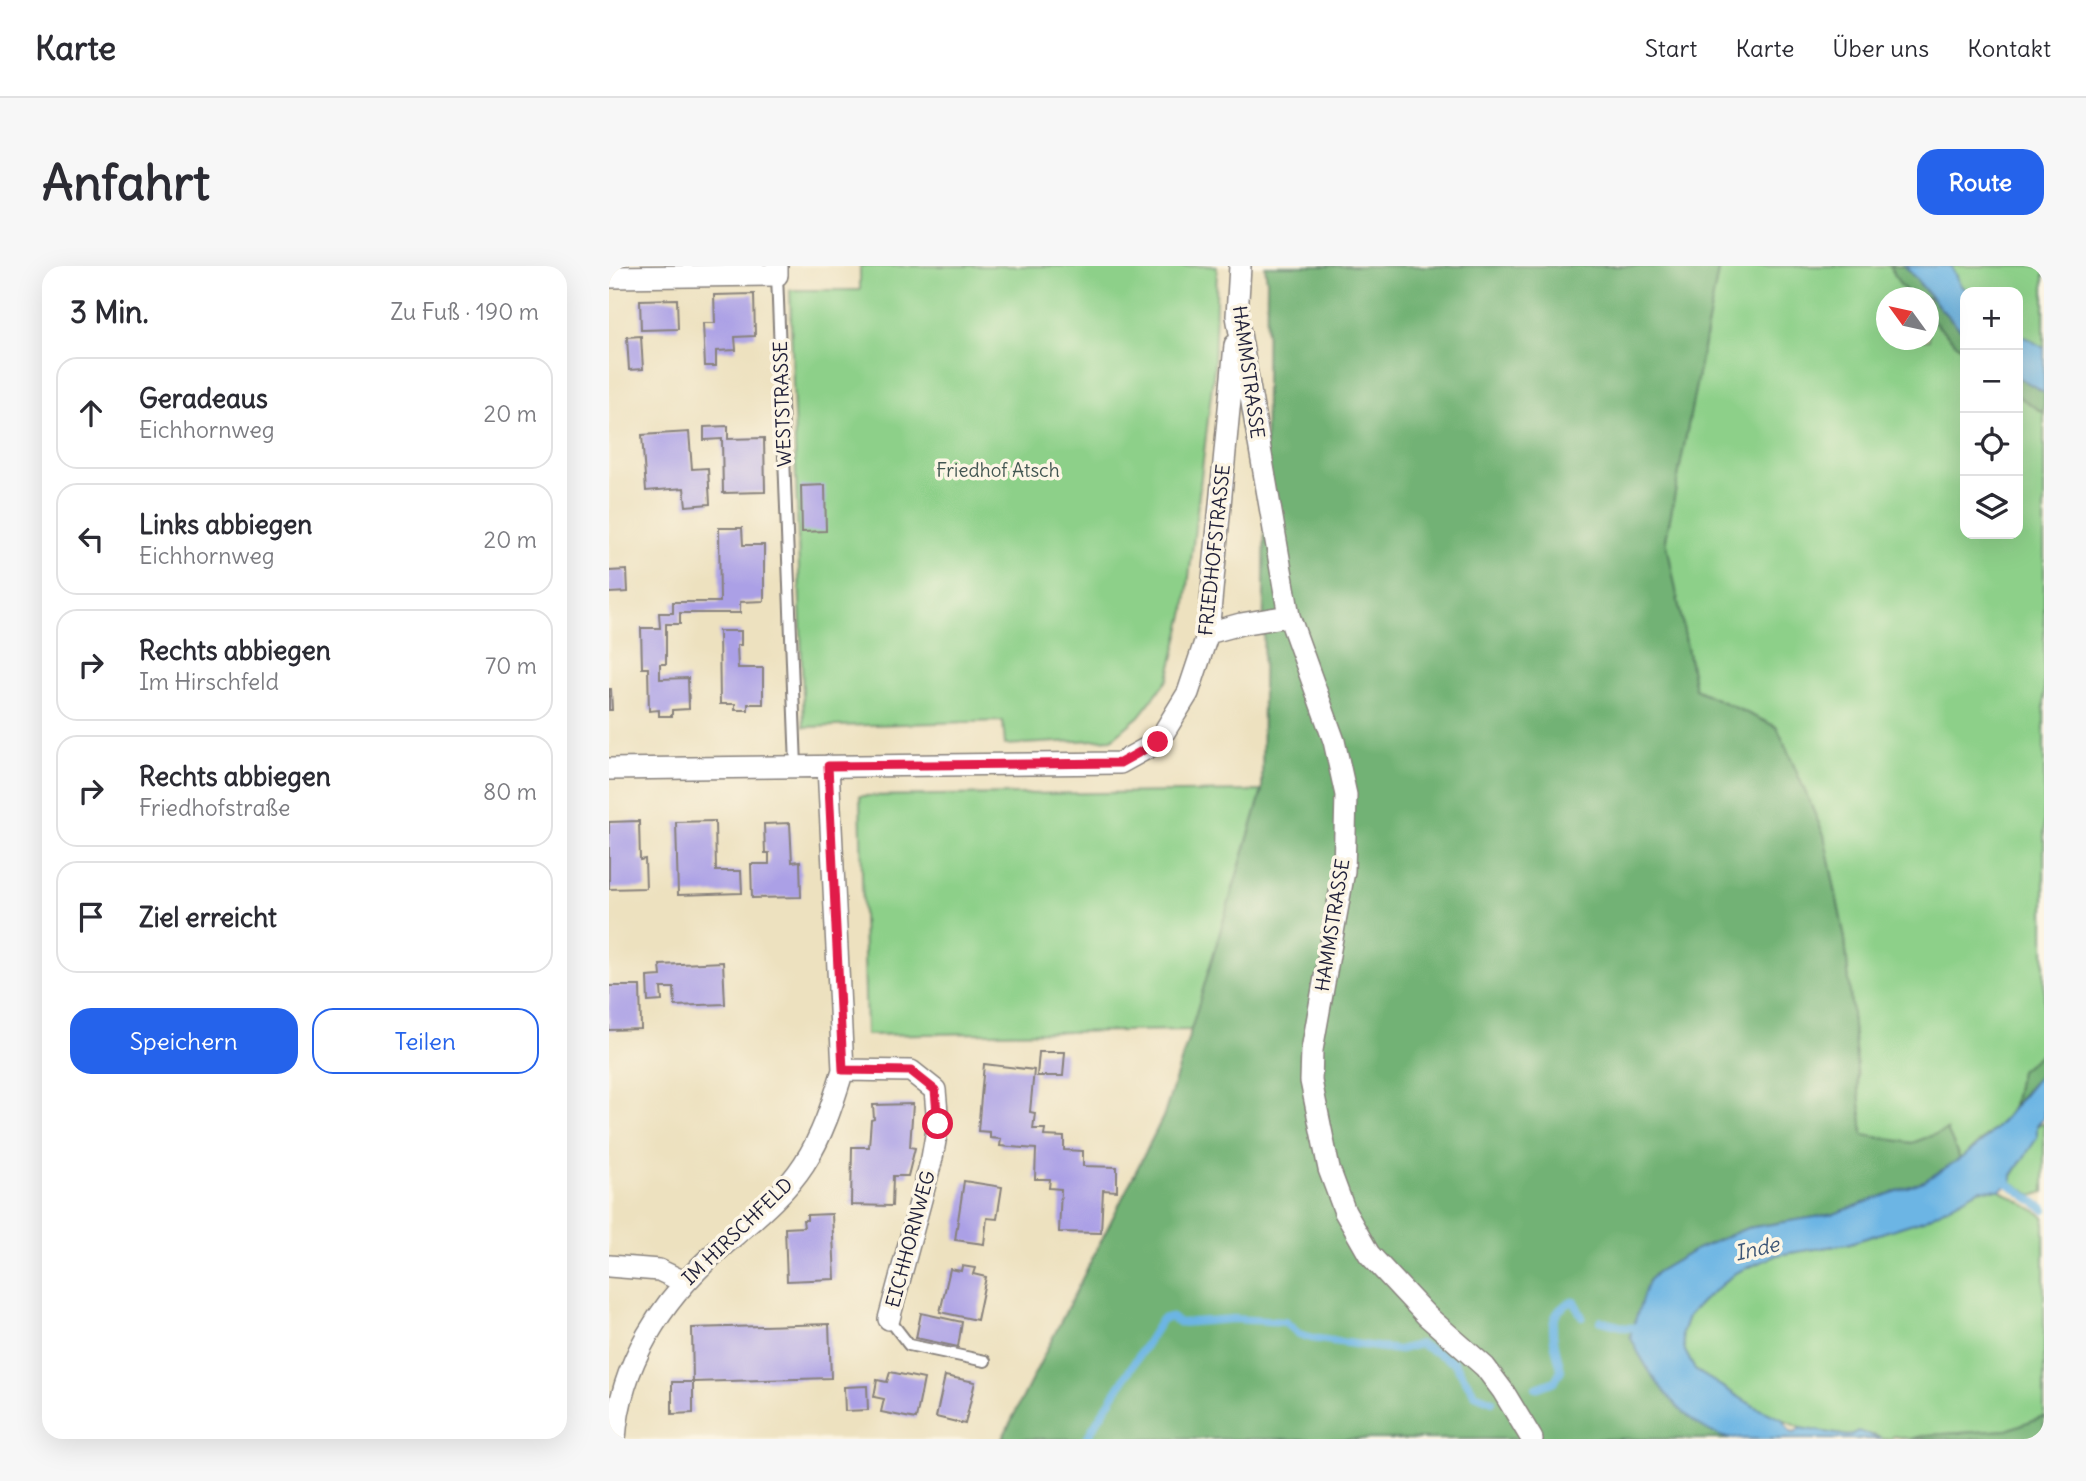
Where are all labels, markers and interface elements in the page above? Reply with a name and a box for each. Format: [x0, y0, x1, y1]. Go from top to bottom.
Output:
text: Karte [35, 27, 116, 69]
text: Start [1645, 33, 1697, 63]
text: Karte [1735, 33, 1794, 63]
text: Über uns [1832, 33, 1929, 63]
text: Kontakt [1967, 33, 2051, 63]
button: Route [1917, 149, 2044, 215]
text: Anfahrt [42, 152, 210, 213]
north arrow [1876, 287, 1939, 350]
map controls [1960, 287, 2023, 539]
button: + [1960, 287, 2023, 350]
text: 3 Min. [70, 293, 149, 331]
text: Zu Fuß · 190 m [390, 297, 539, 326]
street label: HAMMSTRASSE [1228, 304, 1270, 440]
street label: WESTSTRASSE [768, 341, 796, 467]
button: − [1960, 350, 2023, 413]
text: Geradeaus [139, 382, 268, 415]
icon: ahead [72, 394, 110, 432]
text: 20 m [484, 399, 537, 428]
button: locate [1960, 413, 2023, 476]
text: Eichhornweg [139, 415, 275, 444]
park label: Friedhof Atsch [936, 458, 1060, 482]
street label: FRIEDHOFSTRASSE [1193, 463, 1235, 637]
button: layers [1960, 476, 2023, 539]
text: Links abbiegen [139, 508, 312, 541]
icon: left [72, 520, 110, 558]
text: 20 m [484, 525, 537, 554]
text: Eichhornweg [139, 541, 275, 570]
text: Rechts abbiegen [139, 634, 331, 667]
icon: right [72, 646, 110, 684]
text: 70 m [485, 651, 537, 680]
text: Im Hirschfeld [139, 667, 279, 696]
route end [1142, 726, 1173, 757]
text: Rechts abbiegen [139, 760, 331, 793]
icon: right [72, 772, 110, 810]
text: 80 m [483, 777, 537, 806]
text: Friedhofstraße [139, 793, 290, 822]
street label: HAMMSTRASSE [1310, 857, 1354, 993]
icon: arrive [72, 898, 110, 936]
text: Ziel erreicht [139, 901, 277, 934]
button: Speichern [70, 1008, 298, 1074]
button: Teilen [312, 1008, 539, 1074]
route start [922, 1108, 953, 1139]
street label: EICHHORNWEG [880, 1168, 940, 1310]
street label: IM HIRSCHFELD [677, 1172, 797, 1290]
water label: Inde [1732, 1230, 1783, 1267]

